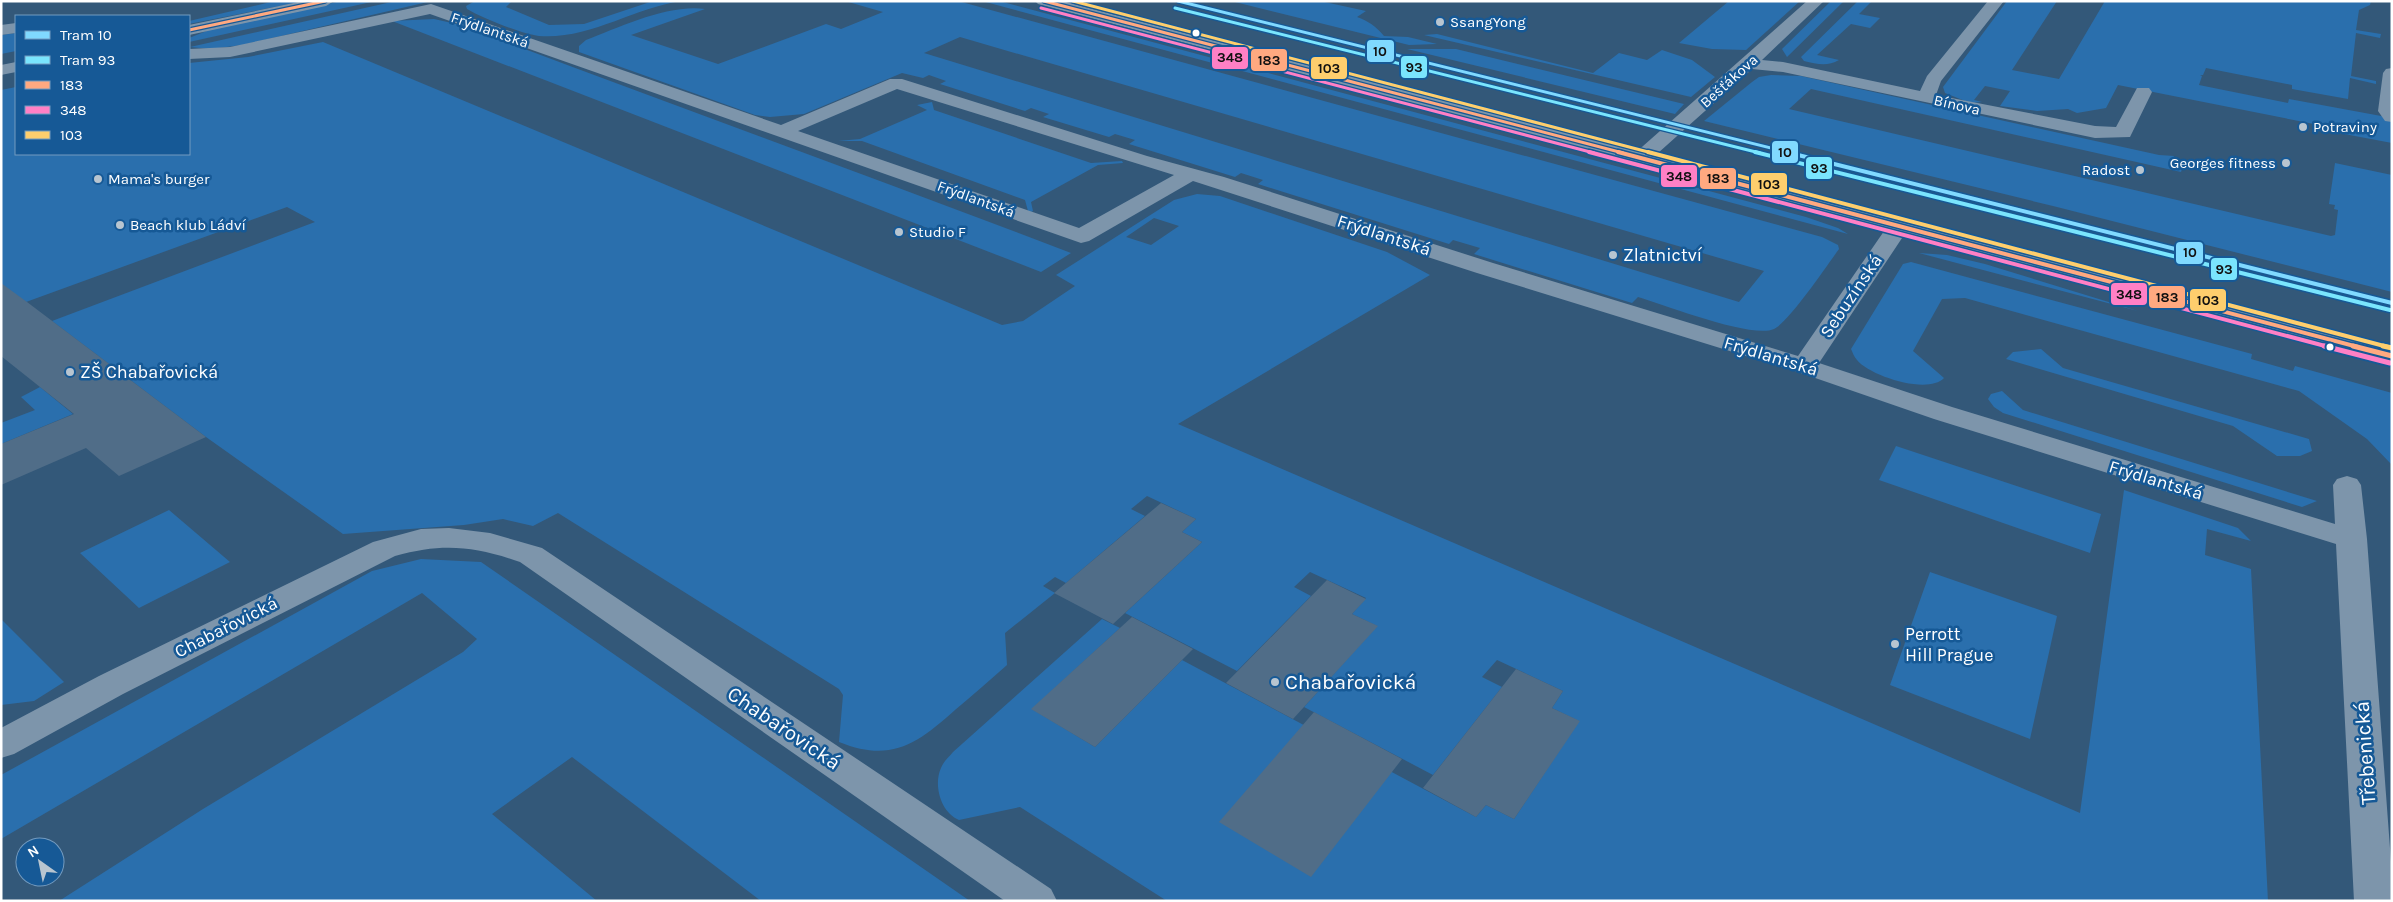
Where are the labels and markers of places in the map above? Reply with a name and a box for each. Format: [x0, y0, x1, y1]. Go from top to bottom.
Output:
place label: SsangYong [1450, 13, 1526, 31]
marker: SsangYong [1434, 16, 1446, 28]
unlabelled marker [1191, 28, 1201, 38]
place label: Potraviny [2313, 118, 2377, 136]
marker: Potraviny [2297, 121, 2309, 133]
place label: Georges fitness [2170, 154, 2276, 172]
marker: Georges fitness [2280, 157, 2292, 169]
place label: Radost [2082, 161, 2130, 179]
marker: Radost [2134, 164, 2146, 176]
place label: Mama's burger [108, 170, 210, 188]
marker: Mama's burger [92, 173, 104, 185]
place label: Beach klub Ládví [130, 216, 247, 234]
marker: Beach klub Ládví [114, 219, 126, 231]
place label: Studio F [909, 223, 966, 241]
marker: Studio F [893, 226, 905, 238]
place label: Zlatnictví [1623, 244, 1703, 266]
marker: Zlatnictví [1607, 249, 1619, 261]
unlabelled marker [2325, 342, 2335, 352]
place label: ZŠ Chabařovická [80, 361, 218, 383]
marker: ZŠ Chabařovická [64, 366, 76, 378]
place label: Perrott Hill Prague [1905, 623, 1993, 666]
marker: Perrott Hill Prague [1889, 638, 1901, 650]
place label: Chabařovická [1285, 670, 1416, 694]
marker: Chabařovická [1269, 676, 1281, 688]

